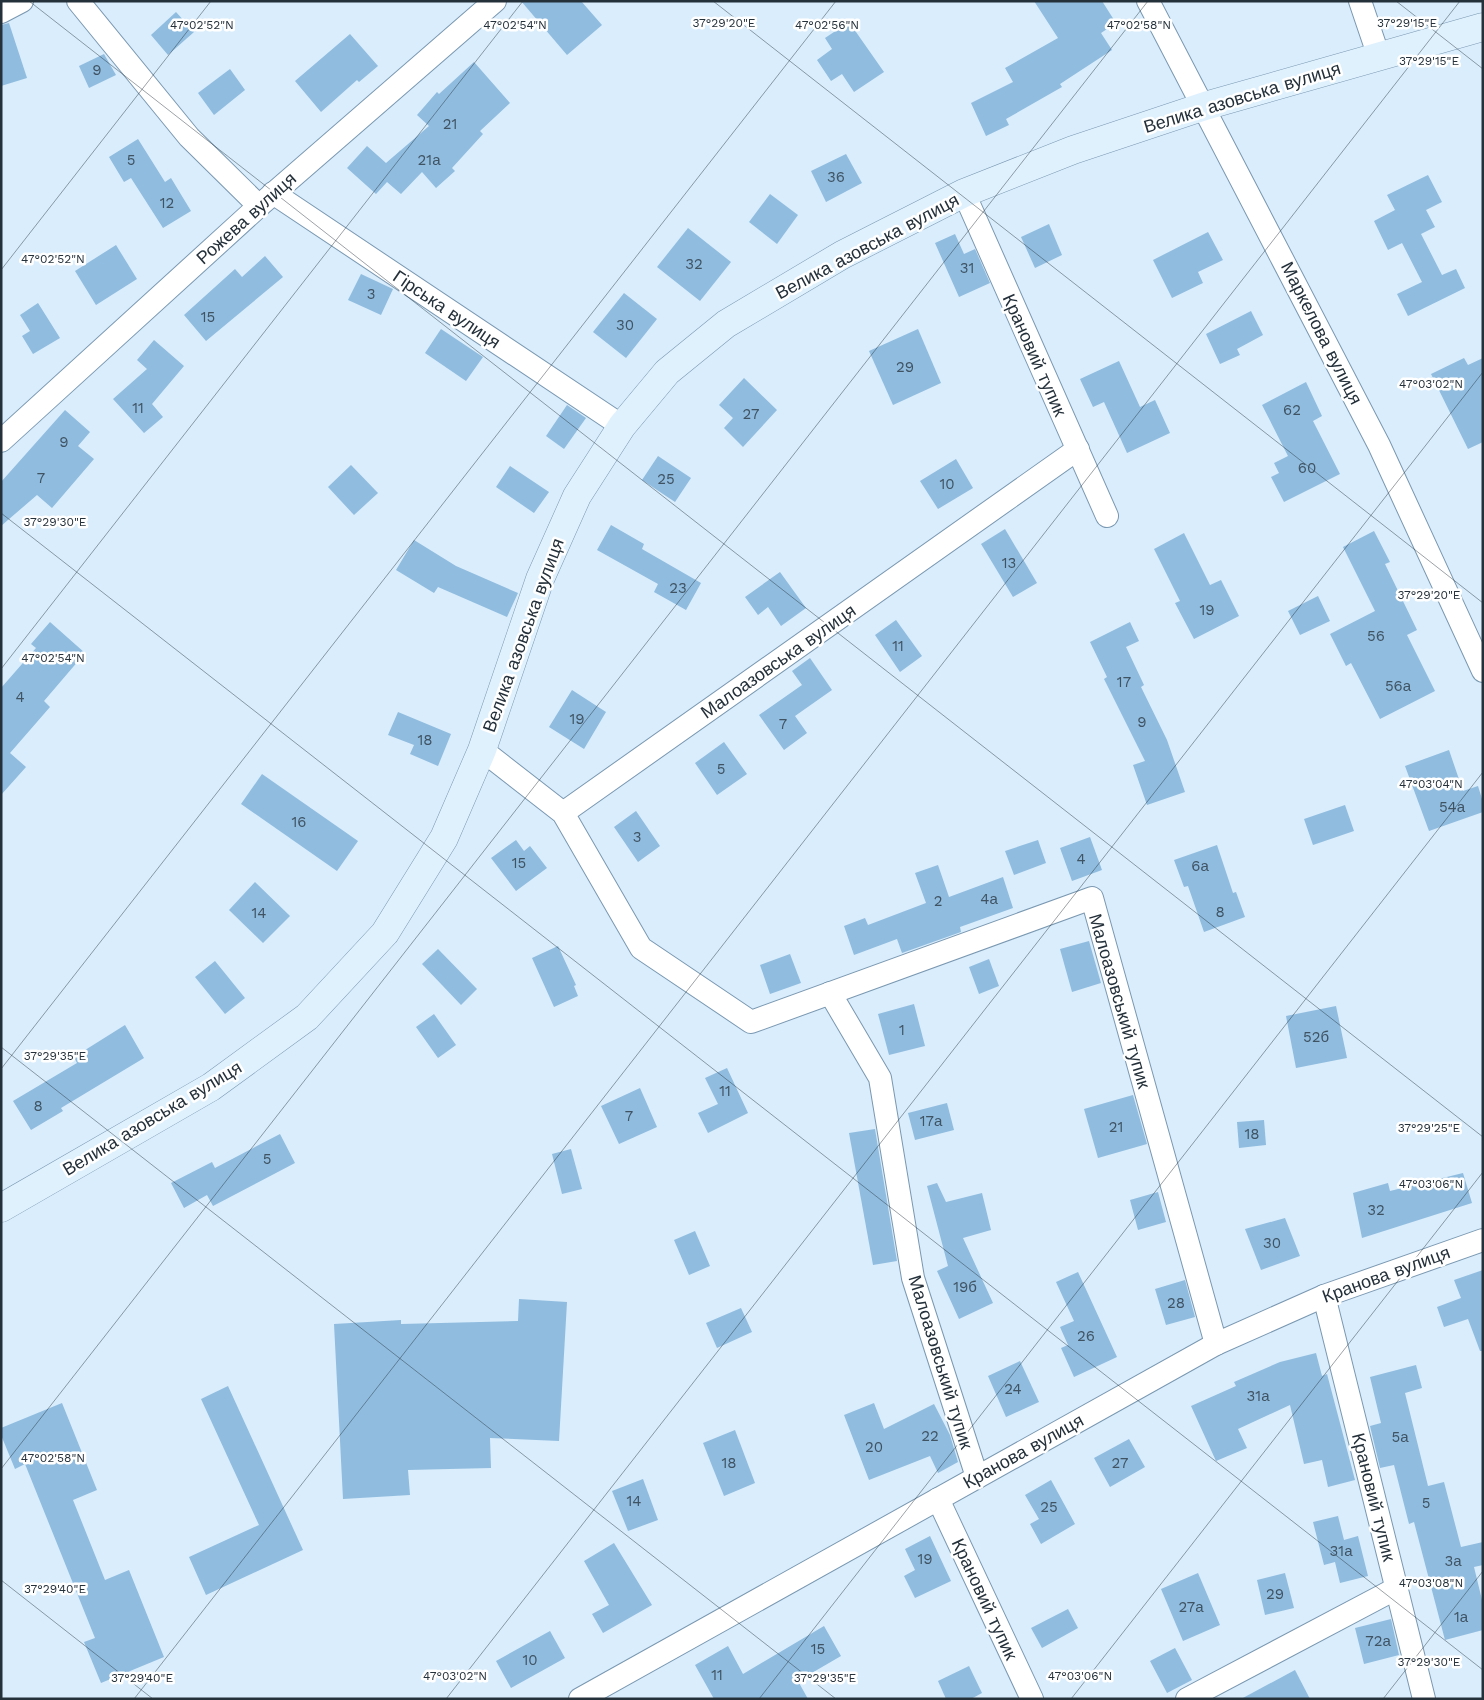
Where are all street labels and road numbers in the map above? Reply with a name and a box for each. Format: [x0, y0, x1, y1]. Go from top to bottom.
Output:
street label: Велика азовська вулиця [1141, 57, 1343, 137]
street label: Рожева вулиця [192, 168, 300, 268]
street label: Велика азовська вулиця [772, 189, 962, 303]
street label: Маркелова вулиця [1277, 258, 1367, 408]
street label: Гірська вулиця [389, 265, 505, 353]
street label: Крановий тупик [999, 291, 1071, 419]
street label: Велика азовська вулиця [478, 535, 568, 735]
street label: Малоазовська вулиця [696, 600, 860, 722]
street label: Малоазовський тупик [1085, 911, 1155, 1091]
street label: Велика азовська вулиця [59, 1056, 245, 1180]
street label: Кранова вулиця [1319, 1241, 1453, 1307]
street label: Малоазовський тупик [905, 1272, 978, 1452]
street label: Кранова вулиця [959, 1409, 1087, 1493]
street label: Крановий тупик [1348, 1431, 1400, 1563]
street label: Крановий тупик [948, 1535, 1022, 1663]

